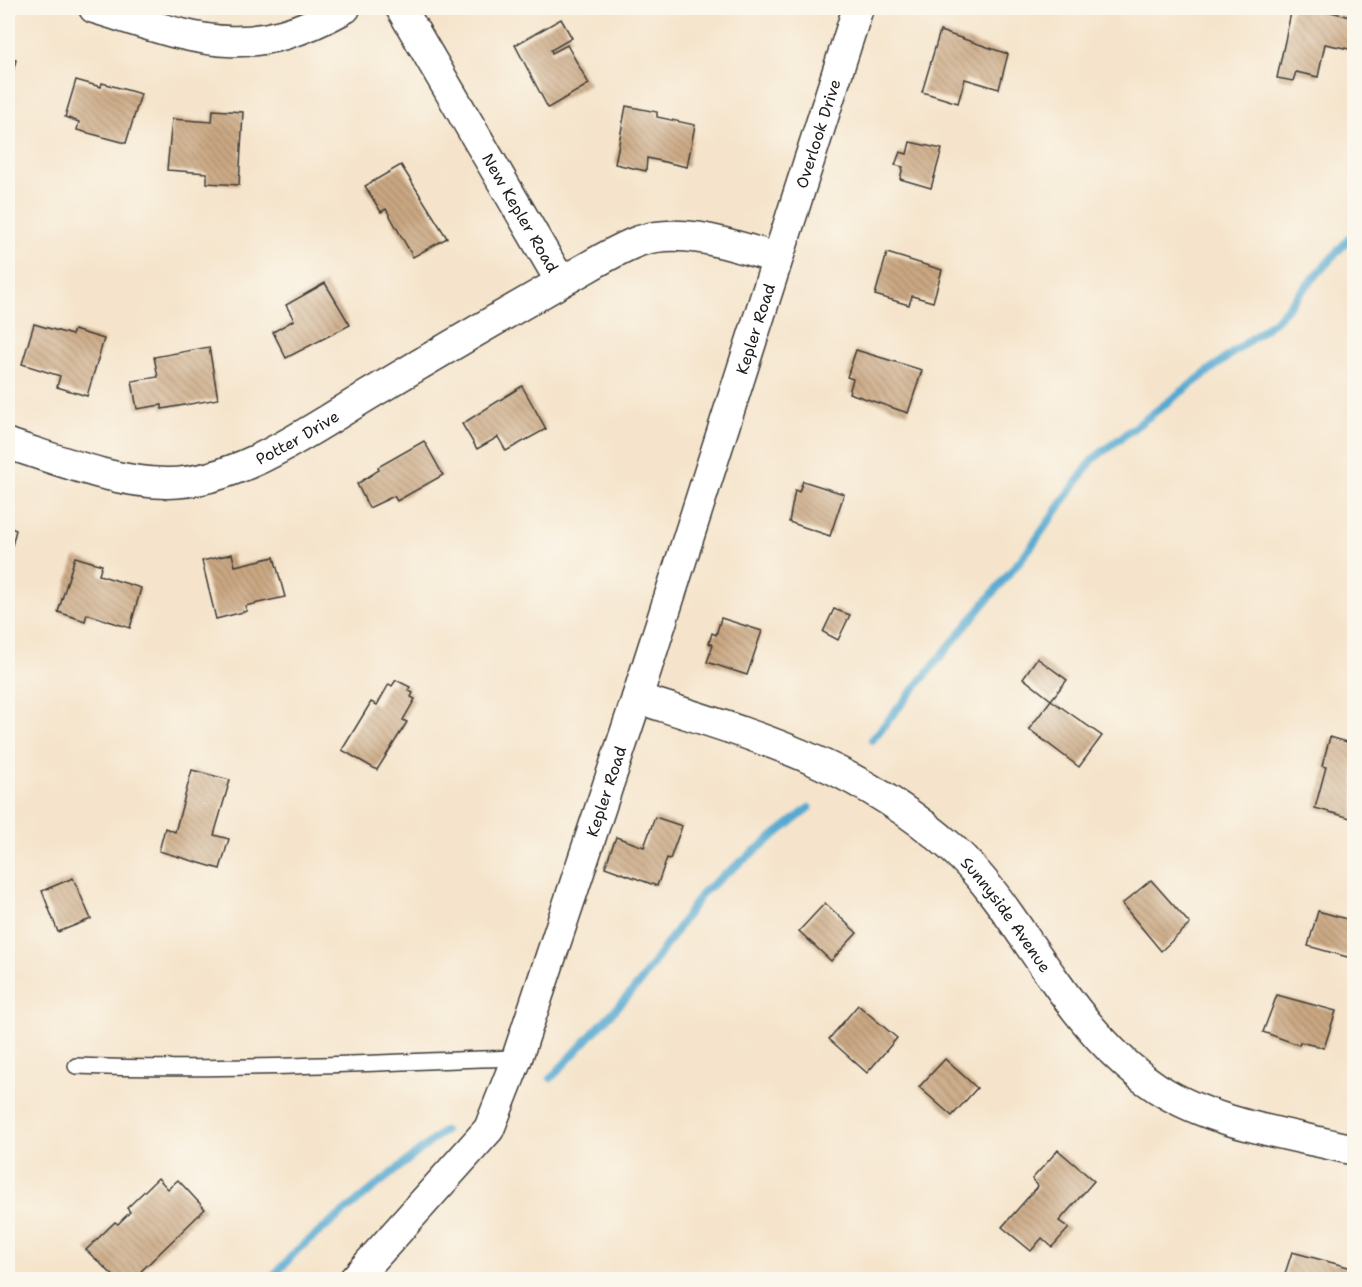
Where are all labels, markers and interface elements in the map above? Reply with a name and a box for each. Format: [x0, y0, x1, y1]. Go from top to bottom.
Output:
street label: Overlook Drive [790, 76, 845, 191]
street label: New Kepler Road [478, 149, 564, 276]
street label: Kepler Road [731, 281, 780, 377]
street label: Potter Drive [252, 405, 343, 469]
street label: Kepler Road [581, 743, 631, 839]
street label: Sunnyside Avenue [956, 852, 1056, 977]

